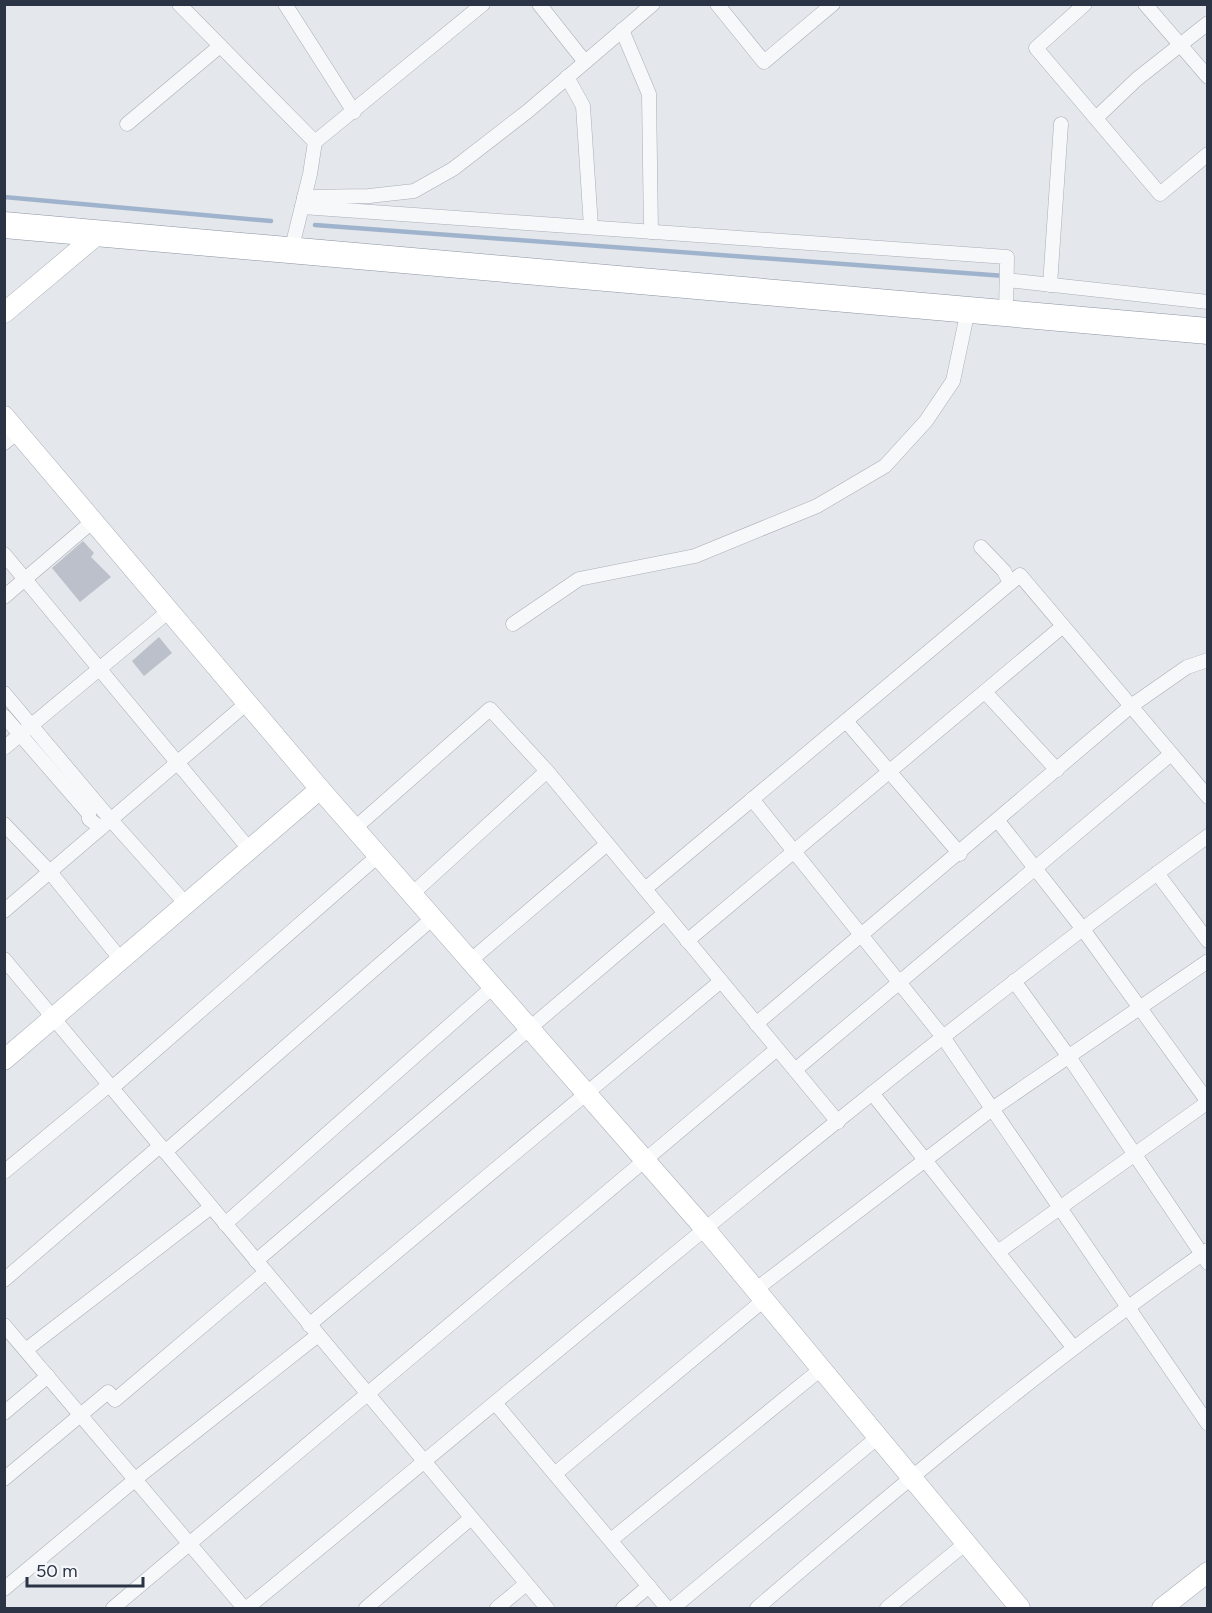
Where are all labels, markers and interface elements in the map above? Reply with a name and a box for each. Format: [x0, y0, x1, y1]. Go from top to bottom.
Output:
scale bar [27, 1550, 142, 1588]
text: 50 m [36, 1560, 78, 1582]

